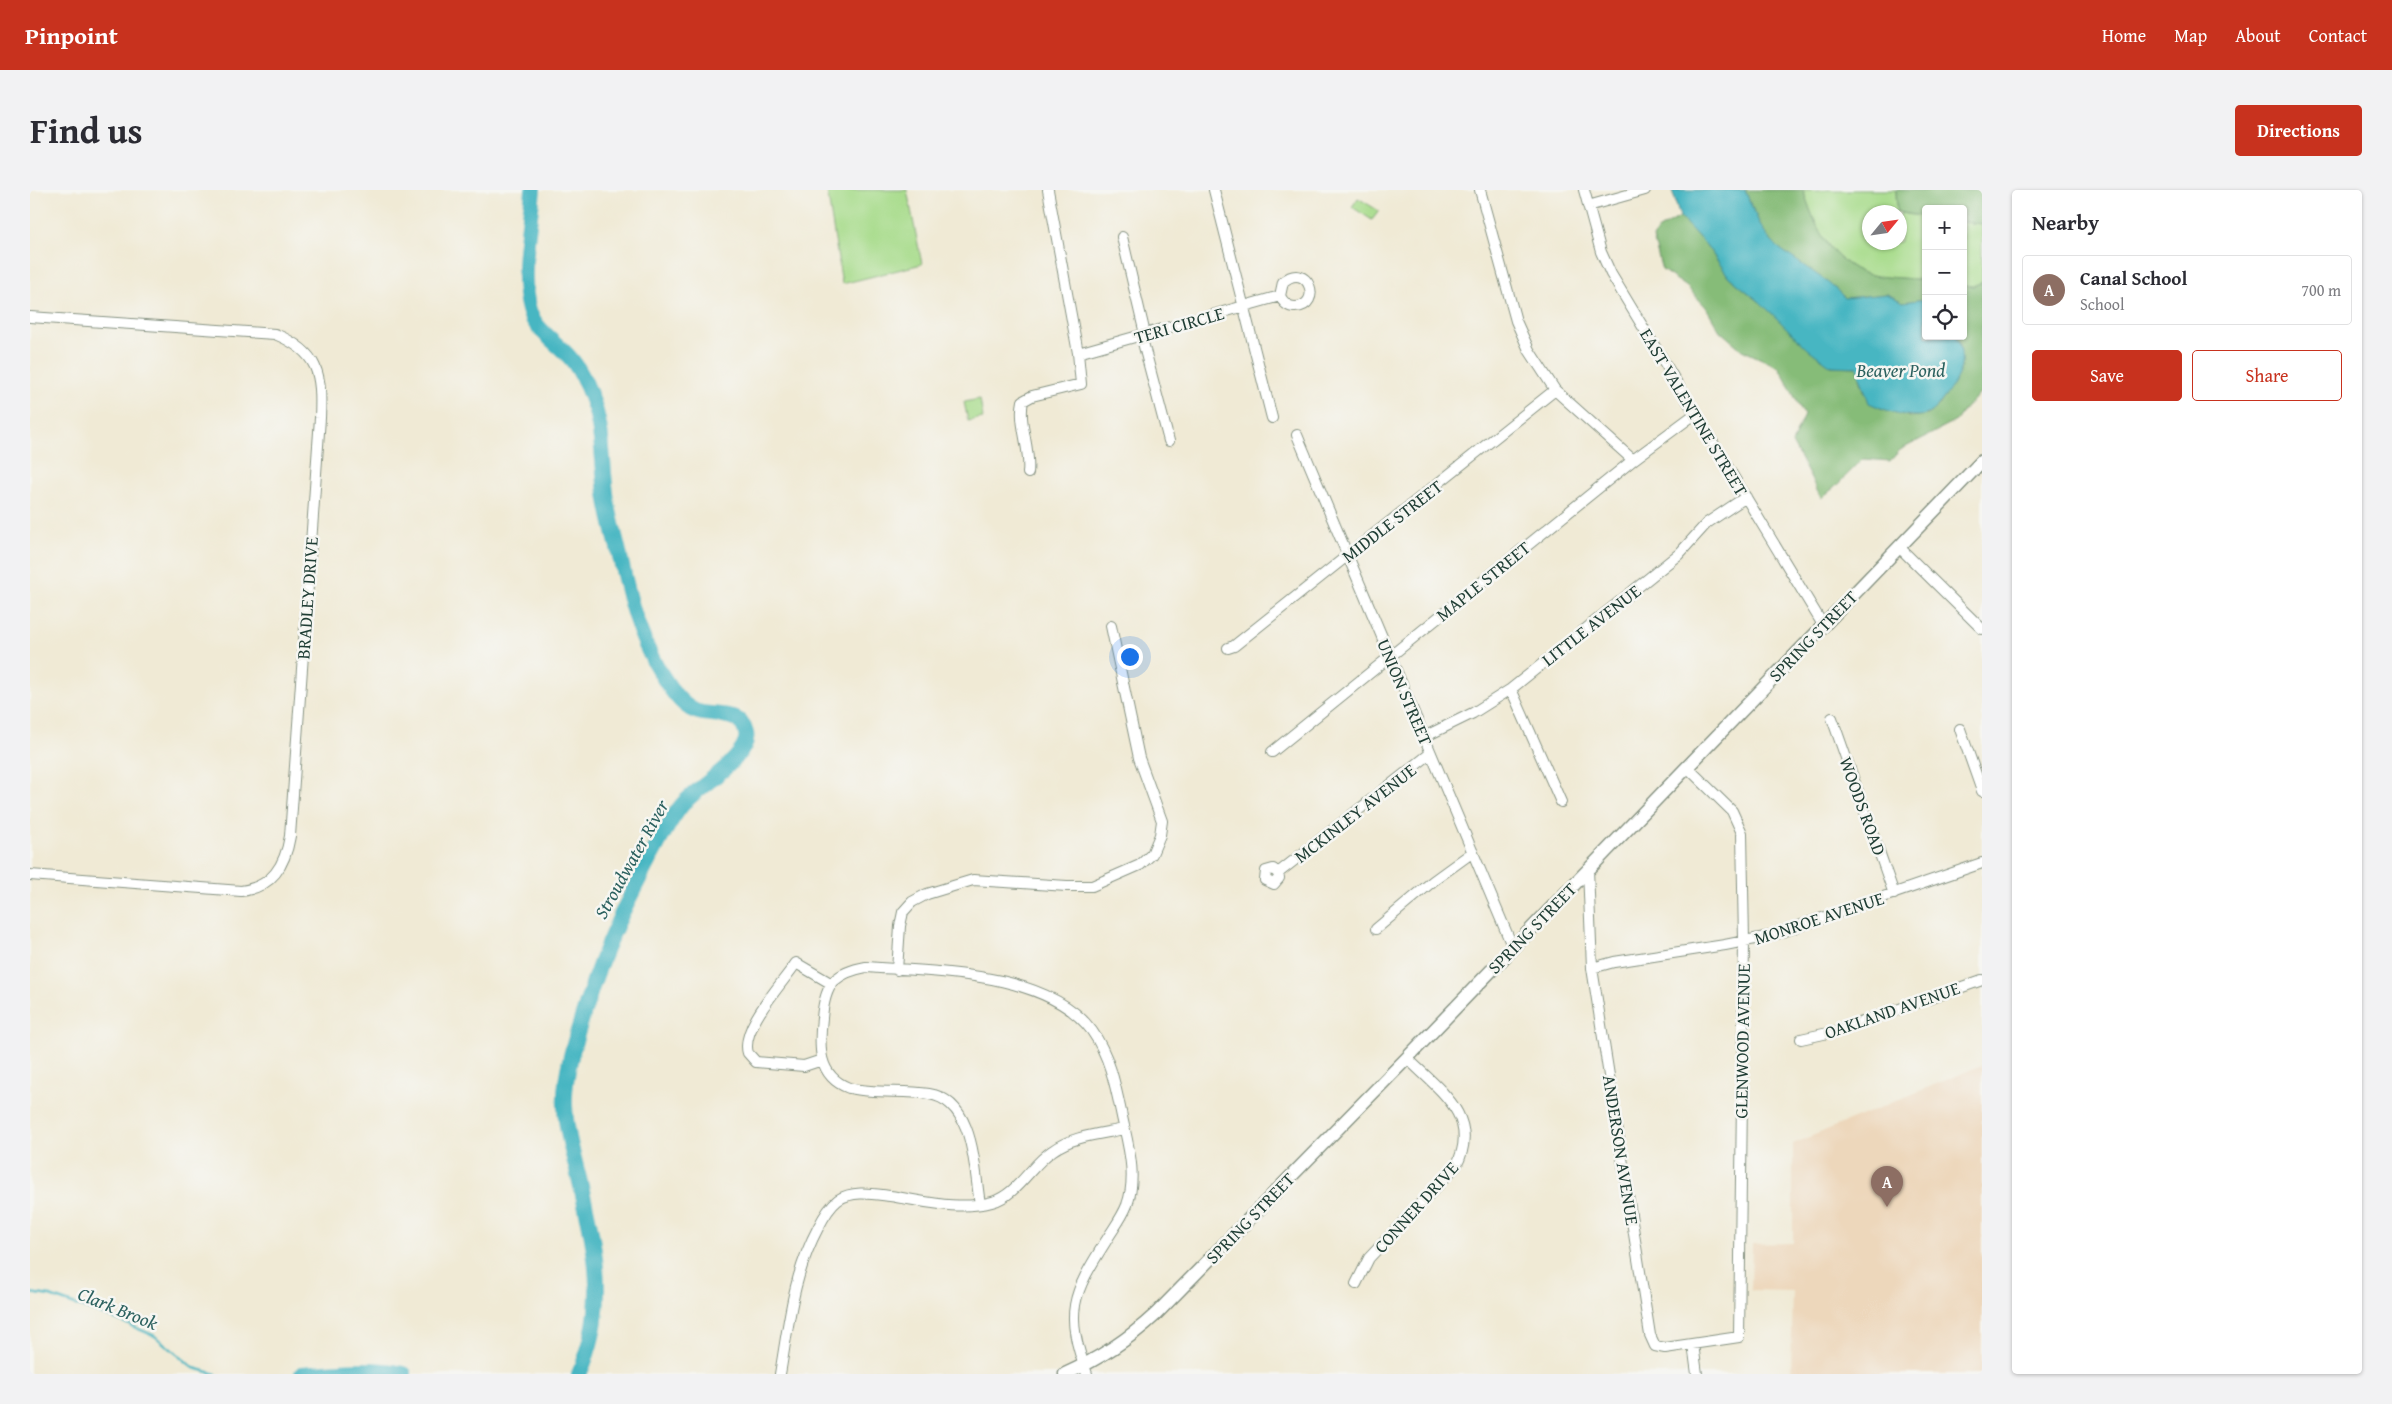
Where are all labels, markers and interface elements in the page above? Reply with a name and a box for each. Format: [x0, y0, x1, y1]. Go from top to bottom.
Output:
text: Pinpoint [25, 18, 118, 53]
text: Home [2102, 22, 2146, 49]
text: Map [2174, 22, 2207, 49]
text: About [2235, 22, 2281, 49]
text: Contact [2309, 22, 2367, 49]
text: Find us [30, 105, 143, 156]
button: Directions [2235, 105, 2362, 156]
north arrow [1862, 205, 1907, 250]
map controls [1922, 205, 1967, 340]
button: + [1922, 205, 1967, 250]
text: Nearby [2032, 207, 2099, 238]
button: − [1922, 250, 1967, 295]
text: Canal School [2080, 264, 2187, 292]
text: A [2044, 278, 2054, 302]
text: 700 m [2301, 278, 2341, 302]
text: School [2080, 292, 2124, 316]
button: locate [1922, 295, 1967, 340]
street label: TERI CIRCLE [1131, 299, 1227, 351]
street label: EAST VALENTINE STREET [1633, 323, 1755, 501]
button: Save [2032, 350, 2182, 401]
button: Share [2192, 350, 2342, 401]
water label: Beaver Pond [1856, 356, 1945, 384]
street label: MIDDLE STREET [1336, 473, 1448, 569]
street label: MAPLE STREET [1430, 534, 1536, 628]
street label: BRADLEY DRIVE [289, 536, 325, 660]
street label: LITTLE AVENUE [1536, 578, 1646, 672]
street label: SPRING STREET [1762, 584, 1864, 688]
street label: UNION STREET [1370, 635, 1440, 749]
your location [1117, 644, 1143, 670]
street label: WOODS ROAD [1833, 753, 1893, 859]
street label: MCKINLEY AVENUE [1288, 757, 1422, 869]
water label: Stroudwater River [587, 794, 676, 924]
street label: SPRING STREET [1481, 876, 1583, 980]
street label: MONROE AVENUE [1751, 884, 1887, 952]
street label: GLENWOOD AVENUE [1727, 963, 1757, 1119]
street label: OAKLAND AVENUE [1821, 974, 1963, 1046]
street label: ANDERSON AVENUE [1596, 1073, 1646, 1227]
street label: CONNER DRIVE [1367, 1155, 1465, 1259]
street label: SPRING STREET [1199, 1166, 1301, 1270]
pin: A [1871, 1166, 1903, 1207]
water label: Clark Brook [74, 1279, 162, 1337]

